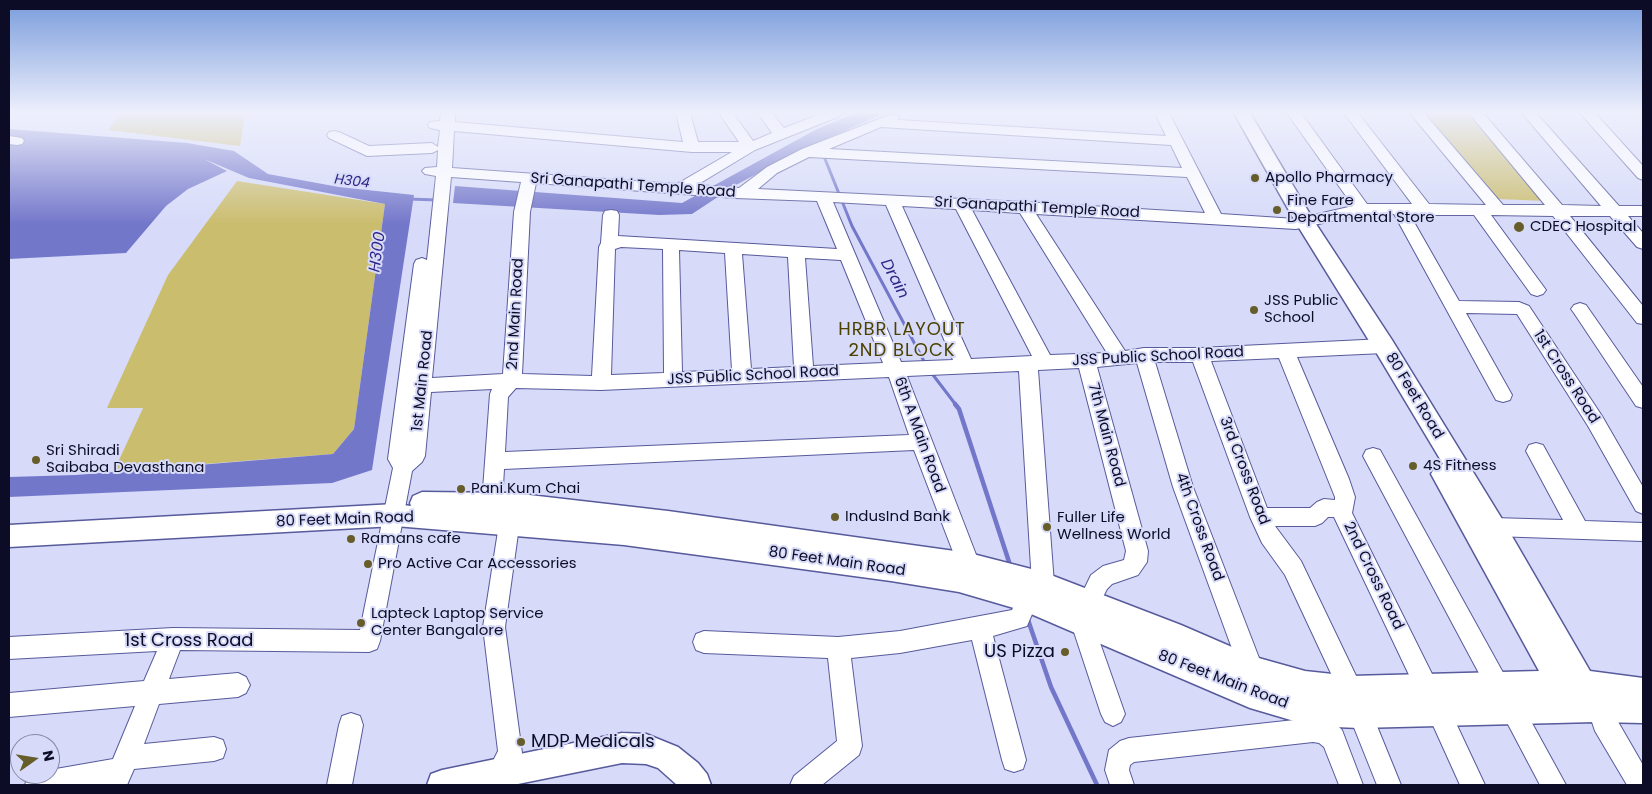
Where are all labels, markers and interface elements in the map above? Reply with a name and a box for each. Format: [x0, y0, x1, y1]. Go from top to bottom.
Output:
place label: Apollo Pharmacy [1265, 169, 1393, 187]
street label: Sri Ganapathi Temple Road [530, 170, 736, 202]
water label: H304 [333, 171, 371, 193]
marker: Apollo Pharmacy [1249, 172, 1261, 184]
place label: Fine Fare Departmental Store [1287, 192, 1435, 227]
street label: Sri Ganapathi Temple Road [934, 194, 1140, 222]
marker: Fine Fare Departmental Store [1271, 204, 1283, 216]
place label: CDEC Hospital [1530, 218, 1636, 236]
marker: CDEC Hospital [1512, 220, 1526, 234]
water label: H300 [366, 231, 390, 273]
water label: Drain [876, 256, 912, 302]
street label: 2nd Main Road [504, 258, 528, 370]
place label: JSS Public School [1264, 292, 1338, 327]
marker: JSS Public School [1248, 304, 1260, 316]
district label: HRBR LAYOUT 2ND BLOCK [837, 319, 967, 362]
street label: 1st Cross Road [1529, 327, 1603, 427]
street label: 1st Main Road [409, 330, 437, 432]
street label: JSS Public School Road [1072, 344, 1244, 370]
street label: 80 Feet Road [1381, 350, 1447, 442]
street label: JSS Public School Road [667, 363, 839, 389]
street label: 6th A Main Road [890, 375, 948, 495]
street label: 7th Main Road [1084, 381, 1128, 489]
street label: 3rd Cross Road [1215, 415, 1273, 527]
place label: Sri Shiradi Saibaba Devasthana [46, 442, 204, 477]
marker: Sri Shiradi Saibaba Devasthana [30, 454, 42, 466]
place label: 4S Fitness [1423, 457, 1497, 475]
marker: 4S Fitness [1407, 460, 1419, 472]
street label: 4th Cross Road [1171, 470, 1227, 584]
place label: Pani Kum Chai [471, 480, 580, 498]
marker: Pani Kum Chai [455, 483, 467, 495]
place label: IndusInd Bank [845, 508, 950, 526]
street label: 80 Feet Main Road [276, 509, 414, 531]
place label: Fuller Life Wellness World [1057, 509, 1171, 544]
marker: IndusInd Bank [829, 511, 841, 523]
street label: 2nd Cross Road [1339, 519, 1407, 633]
marker: Fuller Life Wellness World [1041, 521, 1053, 533]
place label: Ramans cafe [361, 530, 461, 548]
marker: Ramans cafe [345, 533, 357, 545]
street label: 80 Feet Main Road [767, 543, 907, 581]
place label: Pro Active Car Accessories [378, 555, 577, 573]
marker: Pro Active Car Accessories [362, 558, 374, 570]
place label: Lapteck Laptop Service Center Bangalore [371, 605, 544, 640]
marker: Lapteck Laptop Service Center Bangalore [355, 617, 367, 629]
street label: 1st Cross Road [124, 630, 254, 652]
place label: US Pizza [984, 641, 1055, 663]
marker: US Pizza [1059, 646, 1071, 658]
street label: 80 Feet Main Road [1155, 647, 1291, 713]
place label: MDP Medicals [531, 731, 655, 753]
north arrow [10, 734, 60, 784]
marker: MDP Medicals [515, 736, 527, 748]
text: N [38, 748, 60, 763]

